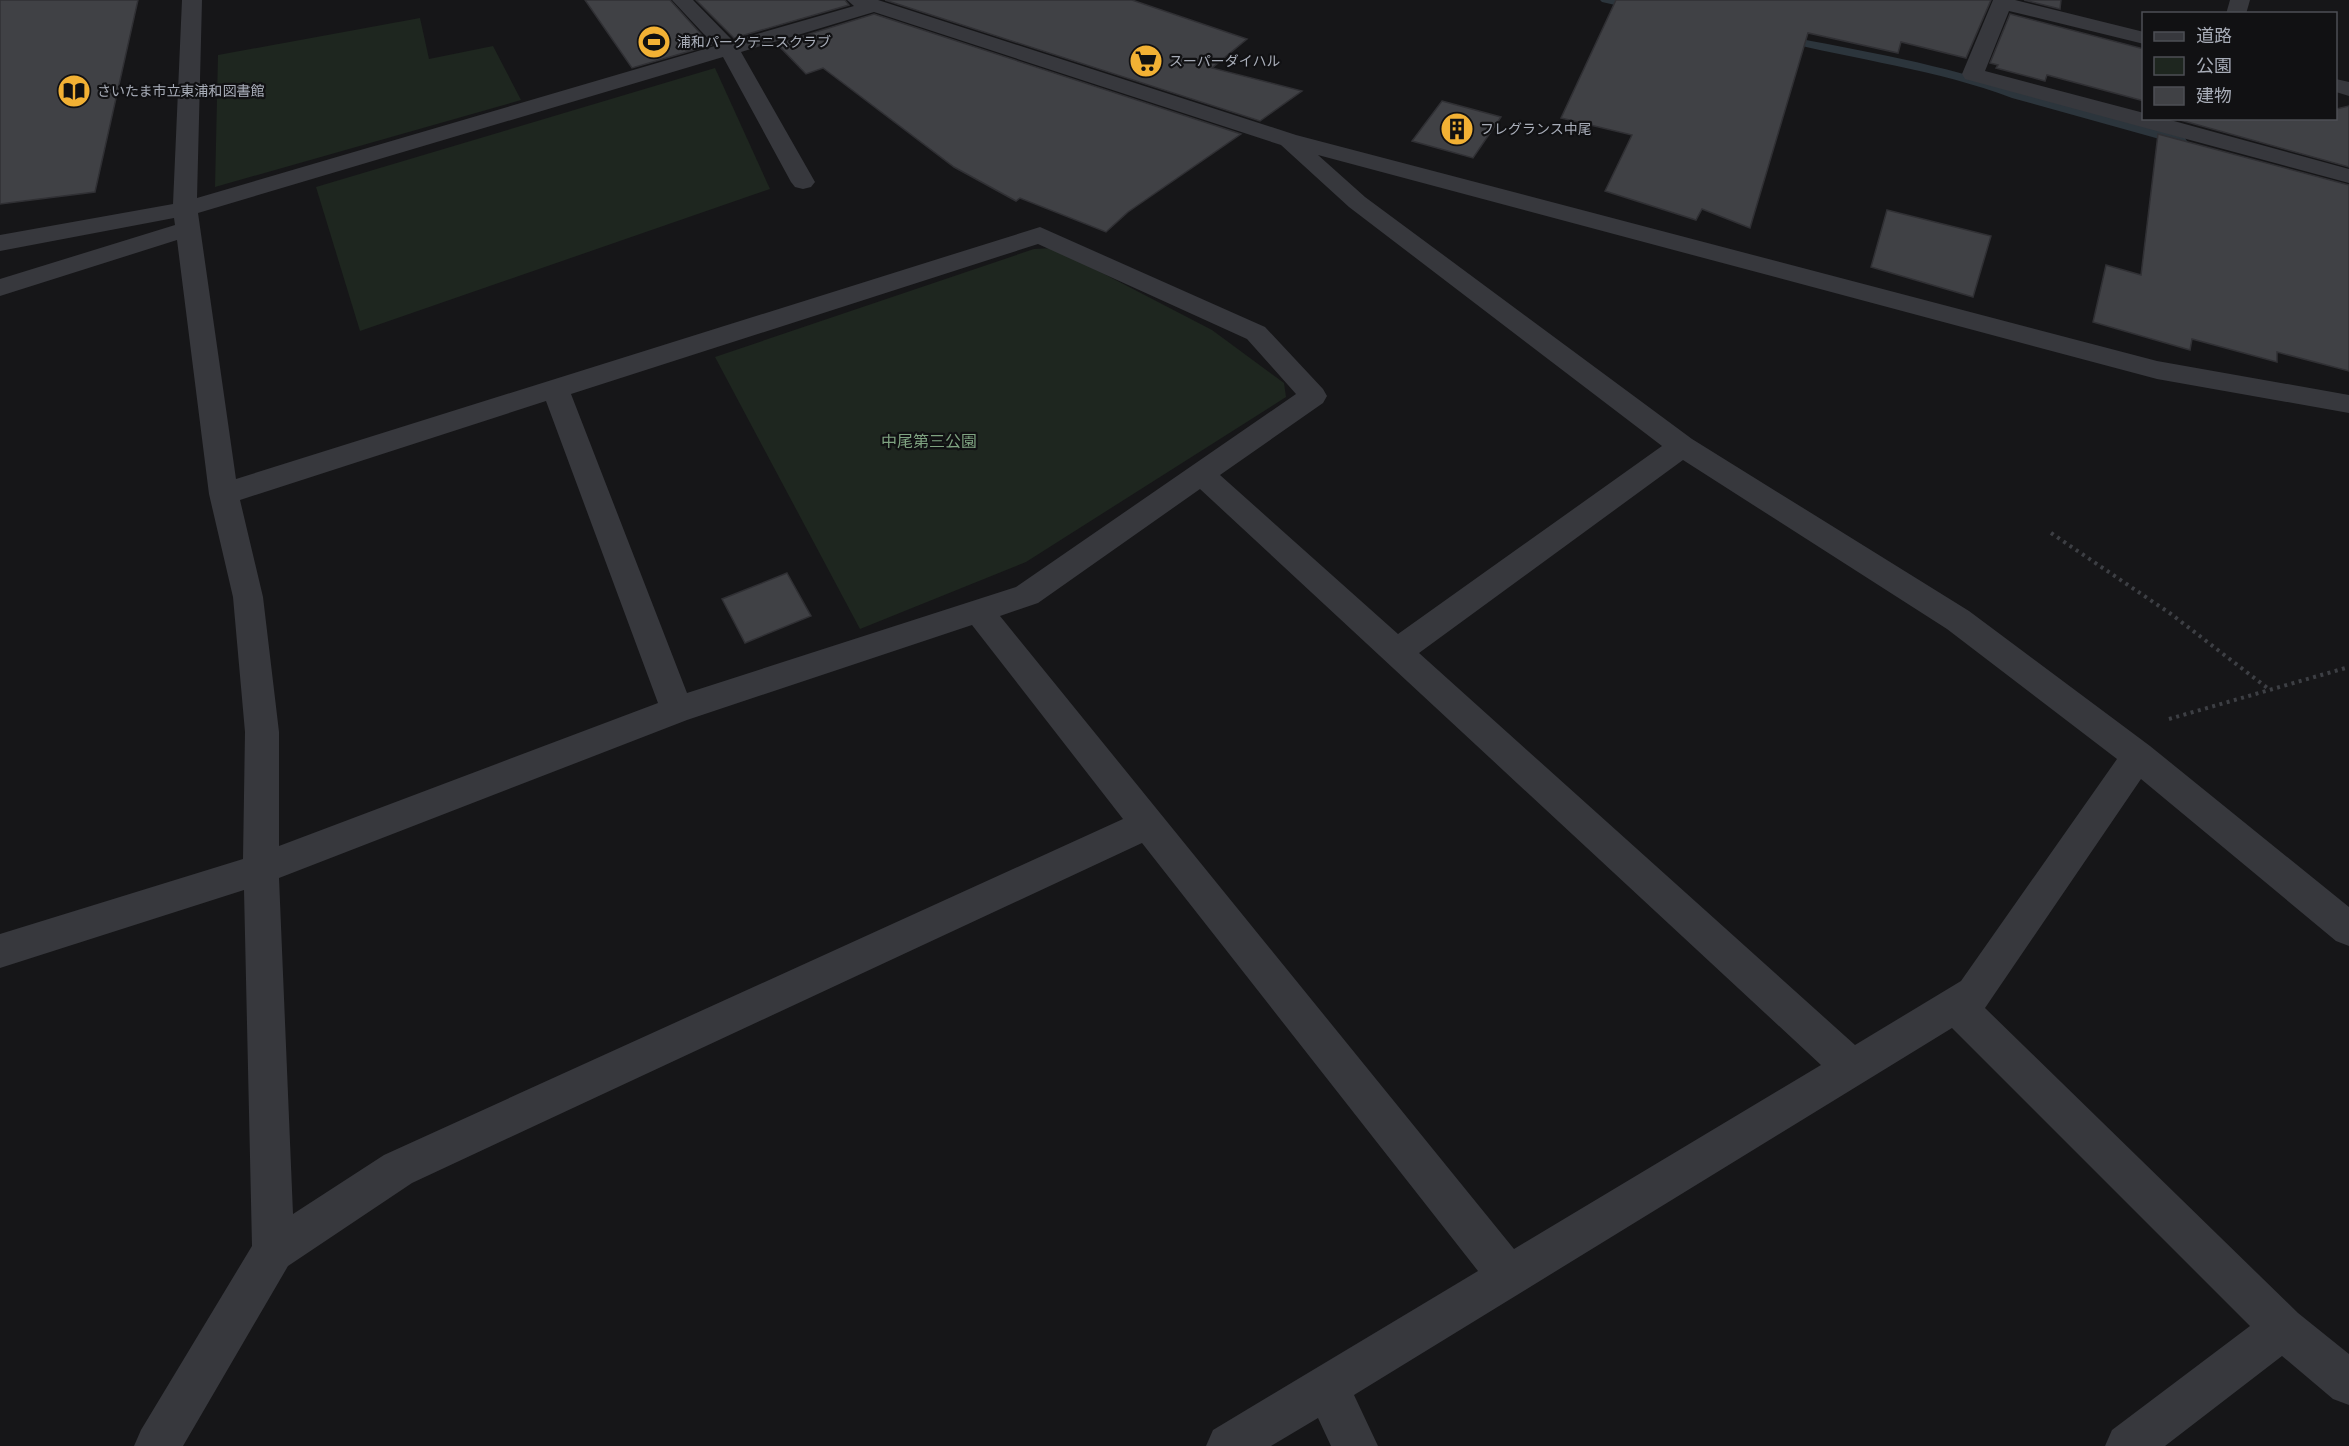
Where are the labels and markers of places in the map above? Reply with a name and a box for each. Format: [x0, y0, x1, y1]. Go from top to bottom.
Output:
sports icon: 浦和パークテニスクラブ [636, 24, 672, 60]
place label: 浦和パークテニスクラブ [677, 34, 831, 50]
supermarket icon: スーパーダイハル [1128, 43, 1164, 79]
place label: スーパーダイハル [1169, 53, 1281, 69]
library icon: さいたま市立東浦和図書館 [56, 73, 92, 109]
place label: さいたま市立東浦和図書館 [97, 83, 265, 99]
building icon: フレグランス中尾 [1439, 111, 1475, 147]
place label: フレグランス中尾 [1480, 121, 1592, 137]

